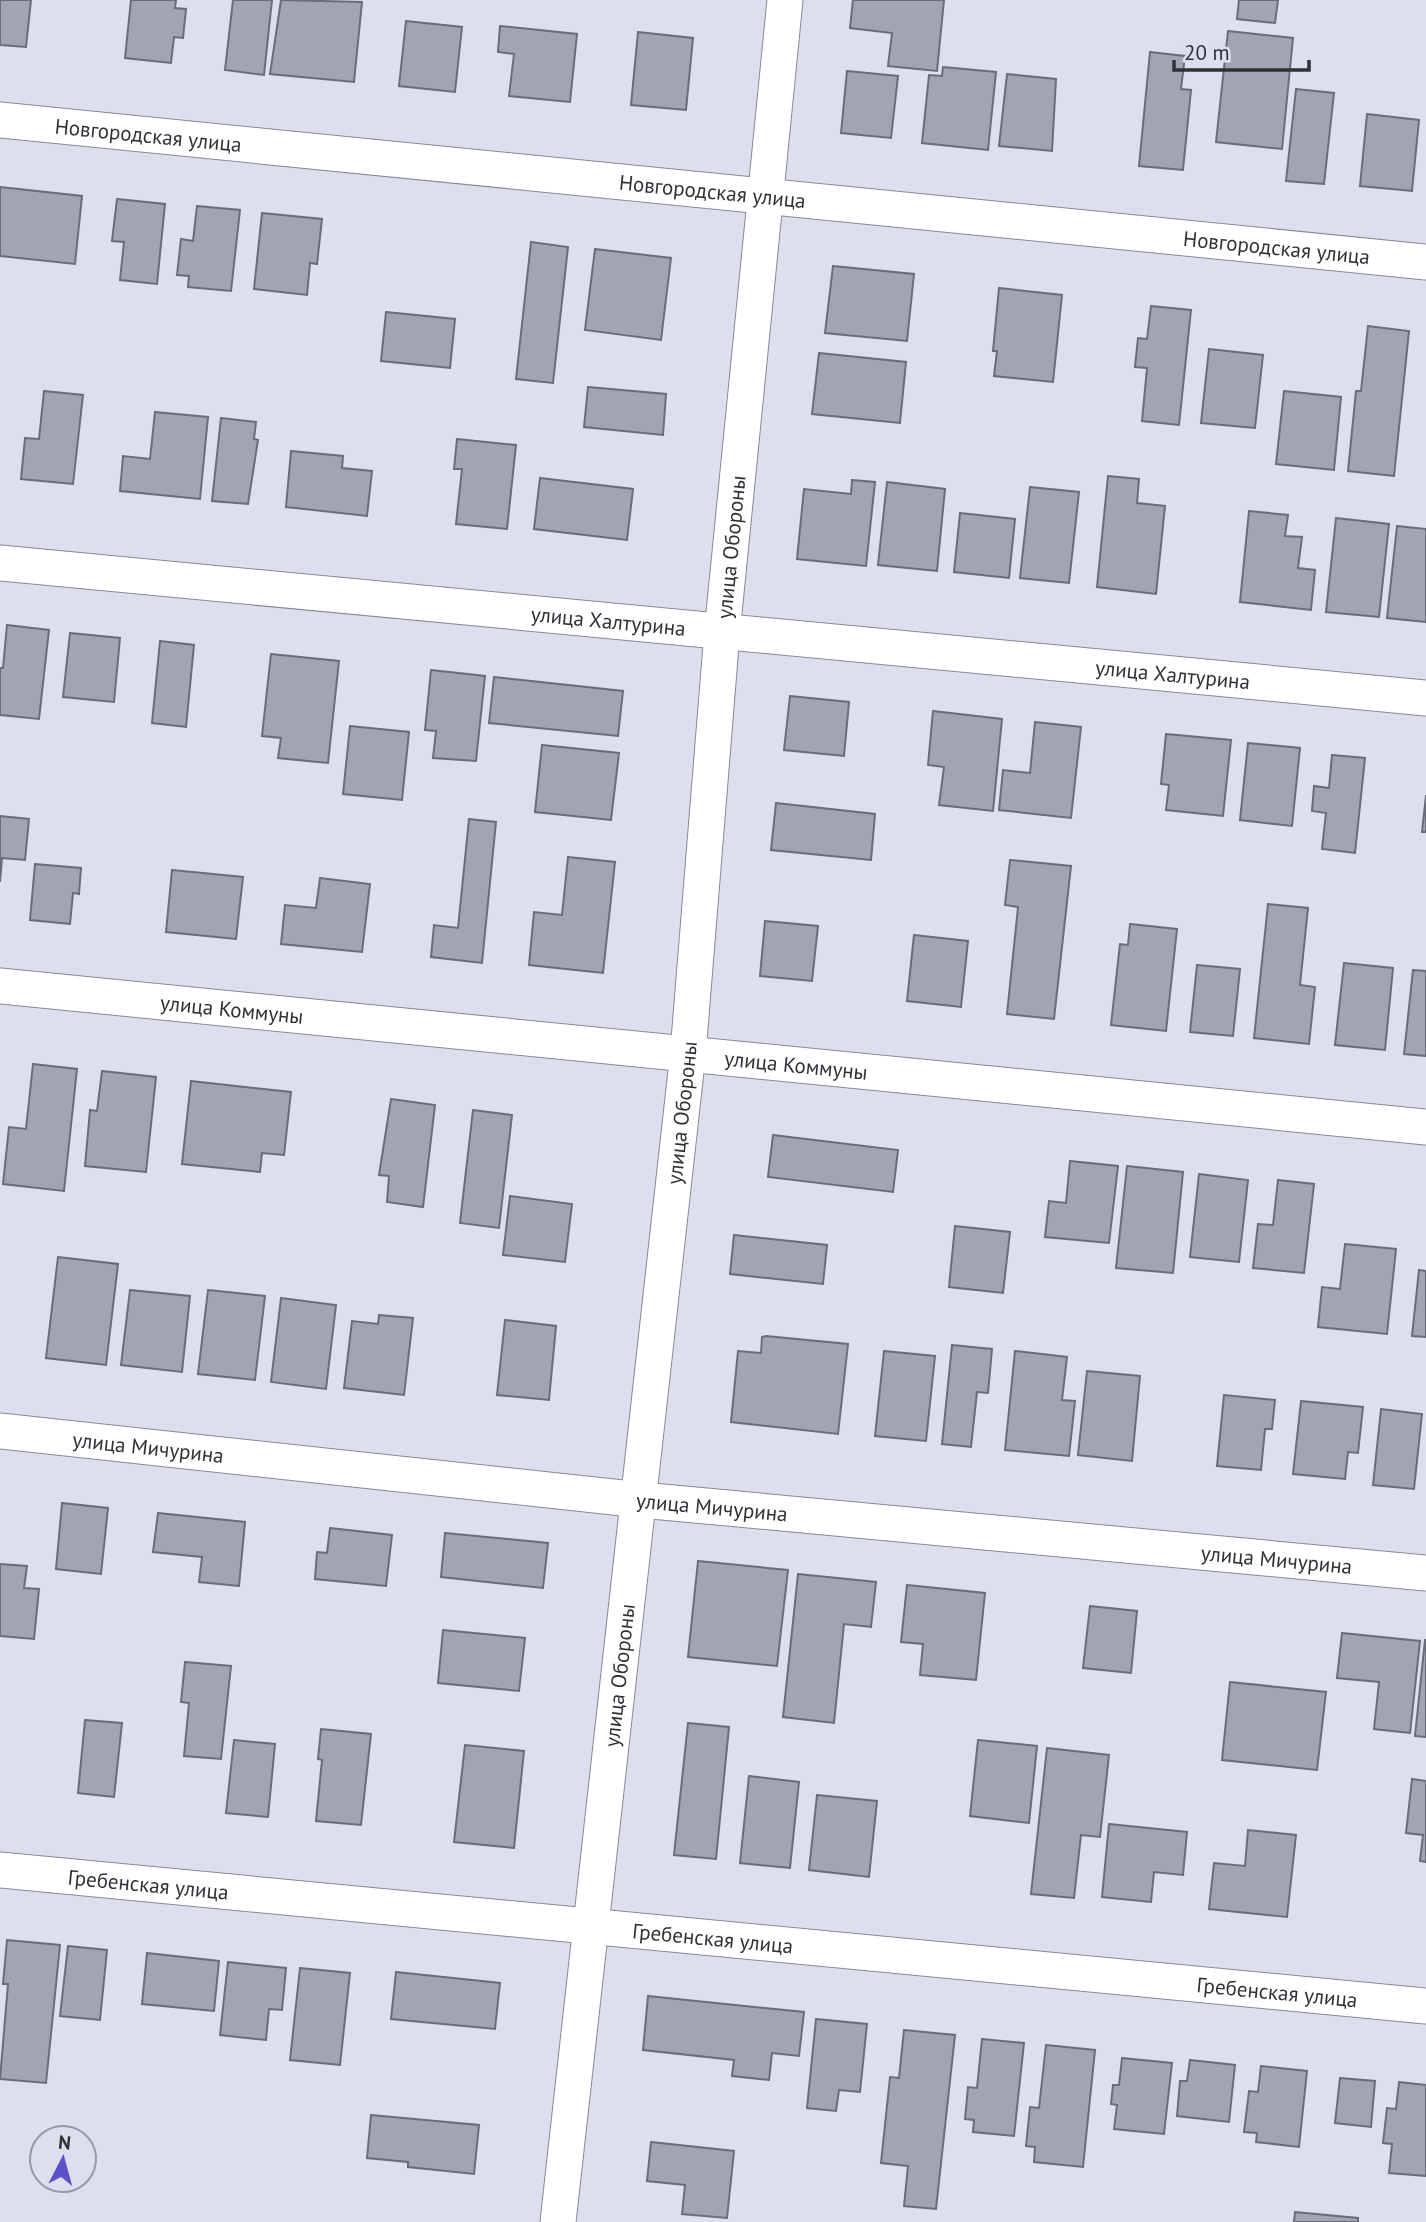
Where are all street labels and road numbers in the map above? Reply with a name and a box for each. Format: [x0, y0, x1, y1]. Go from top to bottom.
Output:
street label: Новгородская улица [54, 112, 243, 157]
street label: Новгородская улица [618, 168, 807, 214]
street label: Новгородская улица [1182, 224, 1371, 270]
street label: улица Обороны [710, 474, 751, 620]
street label: улица Халтурина [530, 600, 687, 641]
street label: улица Халтурина [1094, 653, 1251, 695]
street label: улица Коммуны [159, 988, 305, 1029]
street label: улица Обороны [660, 1040, 702, 1186]
street label: улица Коммуны [723, 1044, 869, 1085]
street label: улица Мичурина [71, 1425, 225, 1468]
street label: улица Мичурина [635, 1486, 789, 1527]
street label: улица Мичурина [1200, 1539, 1353, 1580]
street label: улица Обороны [597, 1602, 640, 1748]
street label: Гребенская улица [67, 1863, 230, 1905]
street label: Гребенская улица [631, 1917, 794, 1959]
street label: Гребенская улица [1196, 1971, 1359, 2013]

